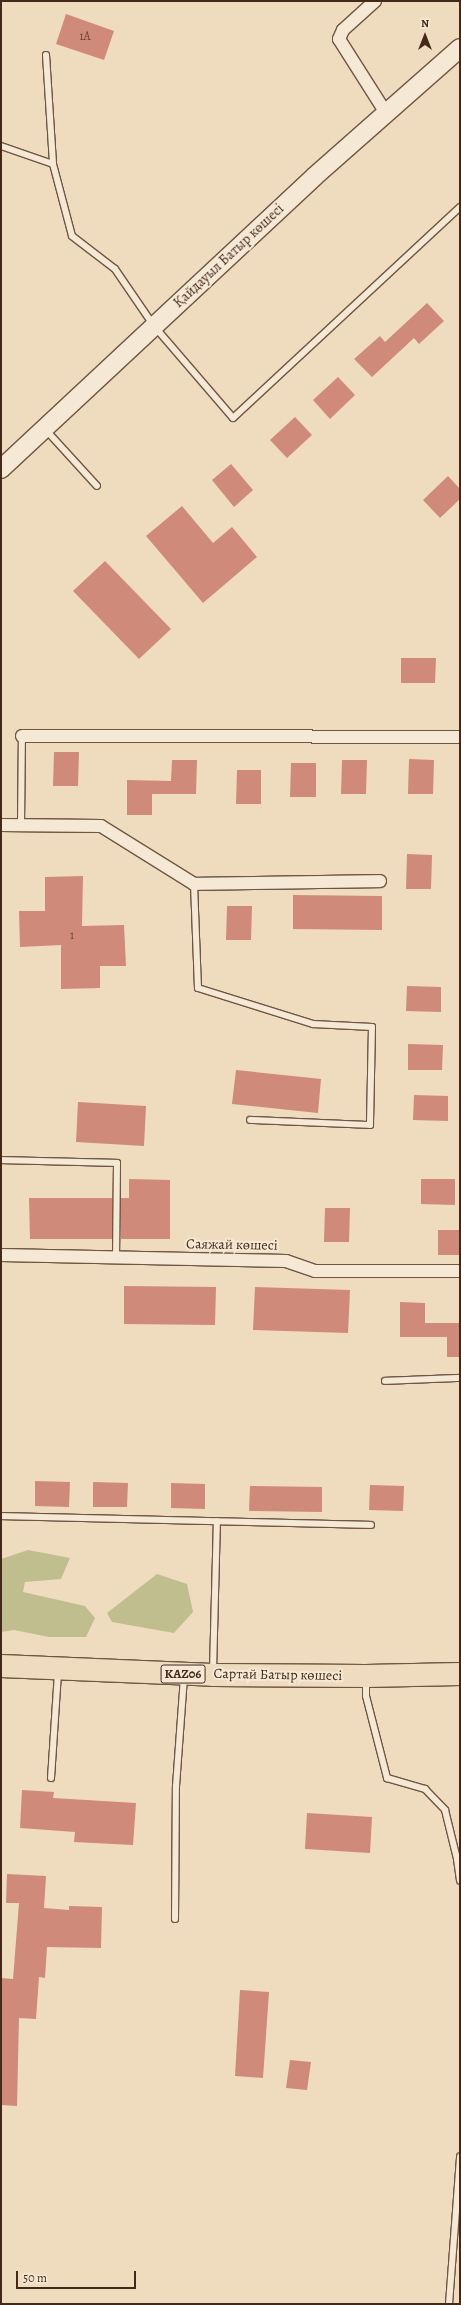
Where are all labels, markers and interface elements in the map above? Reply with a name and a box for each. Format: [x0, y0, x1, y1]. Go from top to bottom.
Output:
north arrow [405, 16, 445, 56]
text: N [421, 16, 429, 31]
house number: 1А [79, 30, 91, 44]
street label: Қайдауыл Батыр көшесі [170, 201, 288, 311]
house number: 1 [70, 929, 74, 943]
street label: Саяжай көшесі [186, 1236, 278, 1254]
road number: KАZ06 [160, 1663, 206, 1685]
street label: Сартай Батыр көшесі [214, 1665, 342, 1685]
scale bar [18, 2263, 138, 2289]
text: 50 m [23, 2270, 47, 2286]

